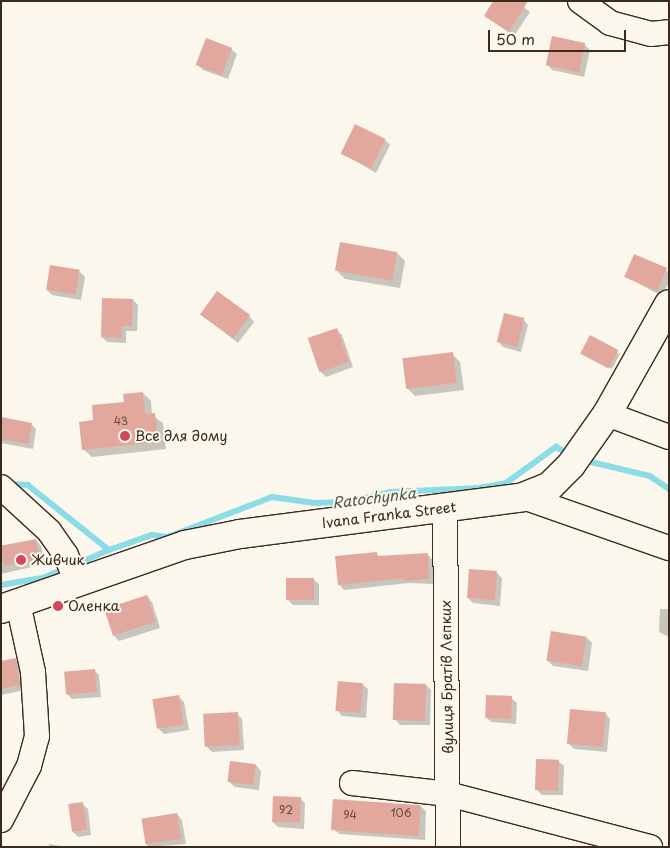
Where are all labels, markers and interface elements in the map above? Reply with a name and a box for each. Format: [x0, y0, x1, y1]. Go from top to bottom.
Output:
scale bar [490, 20, 628, 52]
text: 50 m [496, 27, 535, 50]
house number: 43 [114, 414, 128, 428]
place label: Все для дому [135, 428, 227, 444]
marker: Все для дому [119, 430, 131, 442]
water label: Ratochynka [331, 483, 417, 511]
street label: Ivana Franka Street [320, 498, 458, 532]
place label: Живчик [31, 552, 85, 568]
marker: Живчик [15, 554, 27, 566]
place label: Оленка [68, 598, 119, 614]
marker: Оленка [52, 600, 64, 612]
street label: вулиця Братів Лепких [437, 600, 457, 754]
house number: 92 [279, 803, 293, 817]
house number: 106 [391, 806, 411, 820]
house number: 94 [343, 808, 357, 822]

